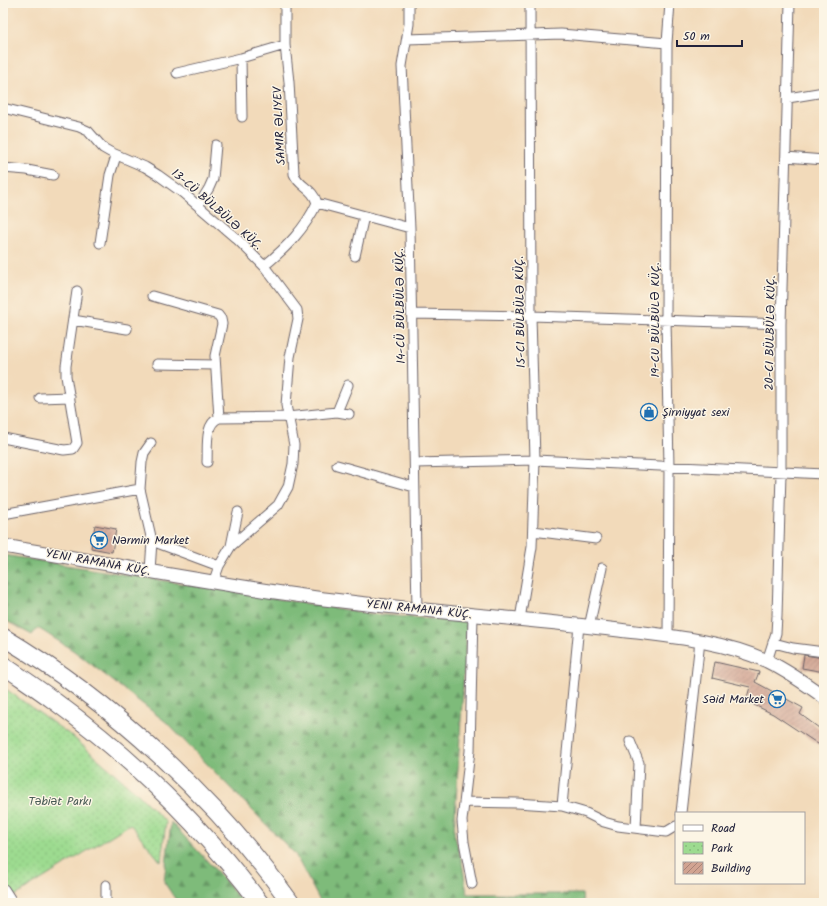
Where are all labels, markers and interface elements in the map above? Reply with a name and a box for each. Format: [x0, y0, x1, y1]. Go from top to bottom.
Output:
scale bar [677, 22, 742, 48]
text: 50 m [683, 27, 710, 46]
street label: SAMIR ƏLIYEV [268, 85, 291, 166]
street label: 13-CÜ BÜLBÜLƏ KÜÇ. [167, 164, 267, 255]
street label: 14-CÜ BÜLBÜLƏ KÜÇ. [390, 248, 411, 364]
street label: 15-CI BÜLBÜLƏ KÜÇ. [510, 256, 531, 368]
street label: 19-CU BÜLBÜLƏ KÜÇ. [646, 262, 665, 378]
street label: 20-CI BÜLBÜLƏ KÜÇ. [760, 275, 781, 391]
shop icon: Şirniyyat sexi [639, 402, 659, 422]
place label: Şirniyyat sexi [662, 403, 731, 422]
supermarket icon: Nərmin Market [89, 530, 109, 550]
place label: Nərmin Market [112, 531, 189, 550]
street label: YENI RAMANA KÜÇ. [44, 544, 152, 581]
street label: YENI RAMANA KÜÇ. [365, 595, 473, 625]
supermarket icon: Səid Market [767, 689, 787, 709]
place label: Səid Market [703, 690, 764, 709]
park label: Təbiət Parkı [28, 792, 92, 811]
legend [675, 812, 805, 884]
text: Road [711, 819, 736, 838]
text: Park [711, 839, 733, 858]
text: Building [711, 859, 751, 878]

